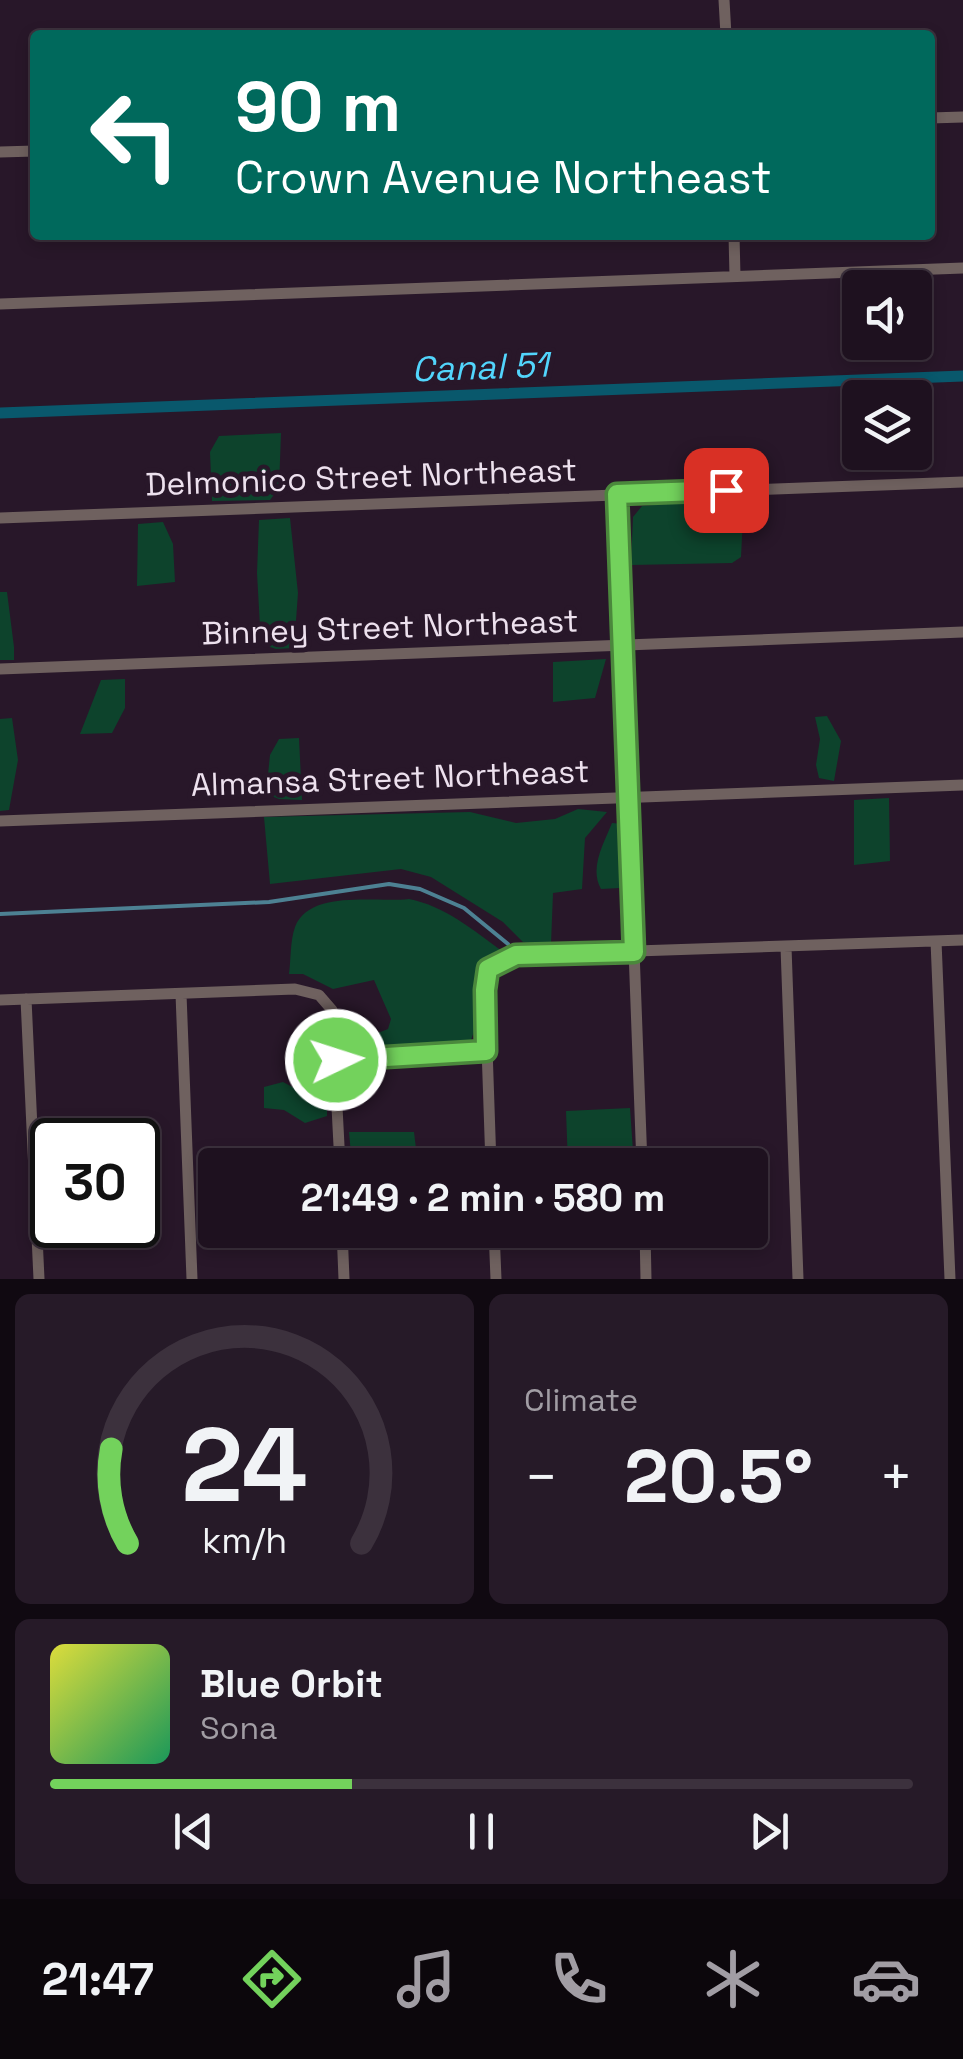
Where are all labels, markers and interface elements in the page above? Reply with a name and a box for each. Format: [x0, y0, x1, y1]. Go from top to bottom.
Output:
text: 90 m [235, 62, 401, 151]
icon: left [70, 70, 200, 200]
text: Crown Avenue Northeast [235, 149, 772, 206]
map controls [842, 270, 932, 470]
button: sound [842, 270, 932, 360]
water label: Canal 51 [411, 343, 553, 391]
button: layers [842, 380, 932, 470]
pin [684, 448, 769, 533]
street label: Delmonico Street Northeast [145, 449, 577, 505]
icon: arrive [699, 463, 754, 518]
street label: Binney Street Northeast [201, 600, 579, 654]
street label: Almansa Street Northeast [190, 751, 590, 805]
position arrow [284, 1008, 388, 1112]
speed limit sign: 30 [30, 1118, 160, 1248]
text: 21:49 · 2 min · 580 m [301, 1174, 665, 1222]
text: Climate [524, 1380, 638, 1420]
text: 24 [181, 1399, 308, 1531]
text: 20.5° [624, 1428, 813, 1524]
text: − [524, 1442, 558, 1512]
text: + [879, 1442, 913, 1512]
text: km/h [202, 1518, 287, 1563]
text: Blue Orbit [200, 1660, 383, 1708]
text: Sona [200, 1708, 277, 1748]
icon: previous [166, 1804, 221, 1859]
icon: pause [454, 1804, 509, 1859]
icon: next [742, 1804, 797, 1859]
icon: directions [237, 1944, 307, 2014]
icon: music [391, 1944, 461, 2014]
icon: phone [544, 1944, 614, 2014]
icon: climate [698, 1944, 768, 2014]
icon: car [851, 1944, 921, 2014]
text: 21:47 [42, 1951, 154, 2008]

